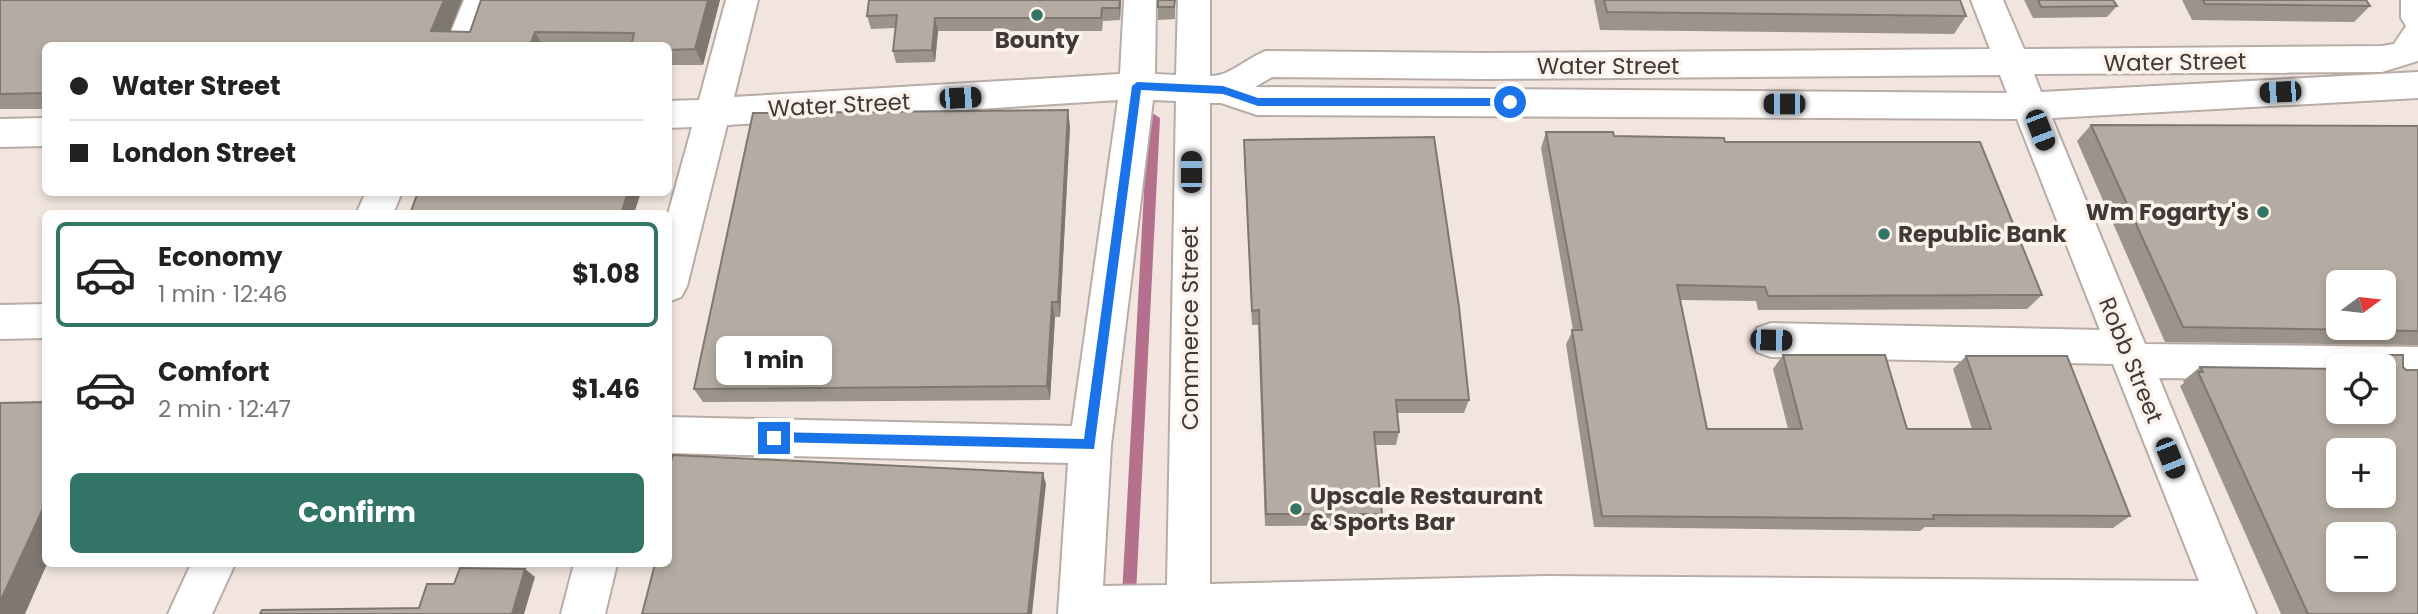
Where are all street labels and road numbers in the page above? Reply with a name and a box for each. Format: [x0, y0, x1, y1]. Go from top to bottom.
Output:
street label: Water Street [2103, 45, 2247, 79]
street label: Water Street [1537, 50, 1679, 82]
street label: Water Street [767, 85, 911, 125]
street label: Commerce Street [1174, 226, 1206, 430]
street label: Robb Street [2091, 292, 2171, 428]

